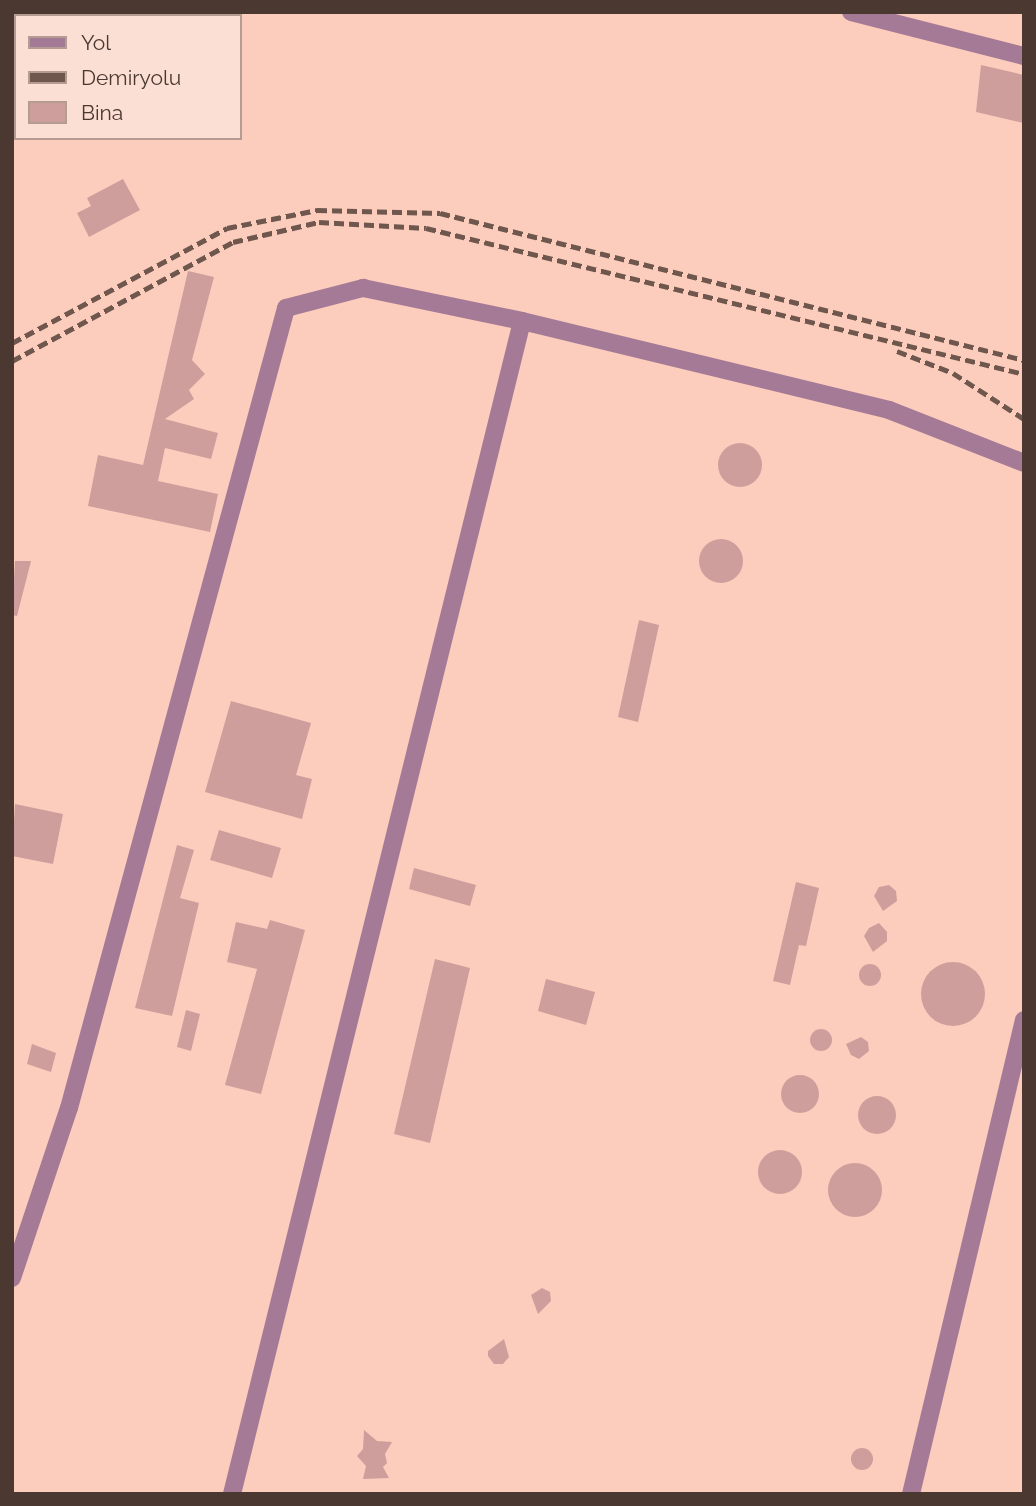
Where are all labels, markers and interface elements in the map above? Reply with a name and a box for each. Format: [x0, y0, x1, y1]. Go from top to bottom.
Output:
legend [14, 14, 242, 140]
text: Yol [81, 30, 111, 55]
text: Demiryolu [81, 65, 181, 90]
text: Bina [81, 100, 123, 125]

